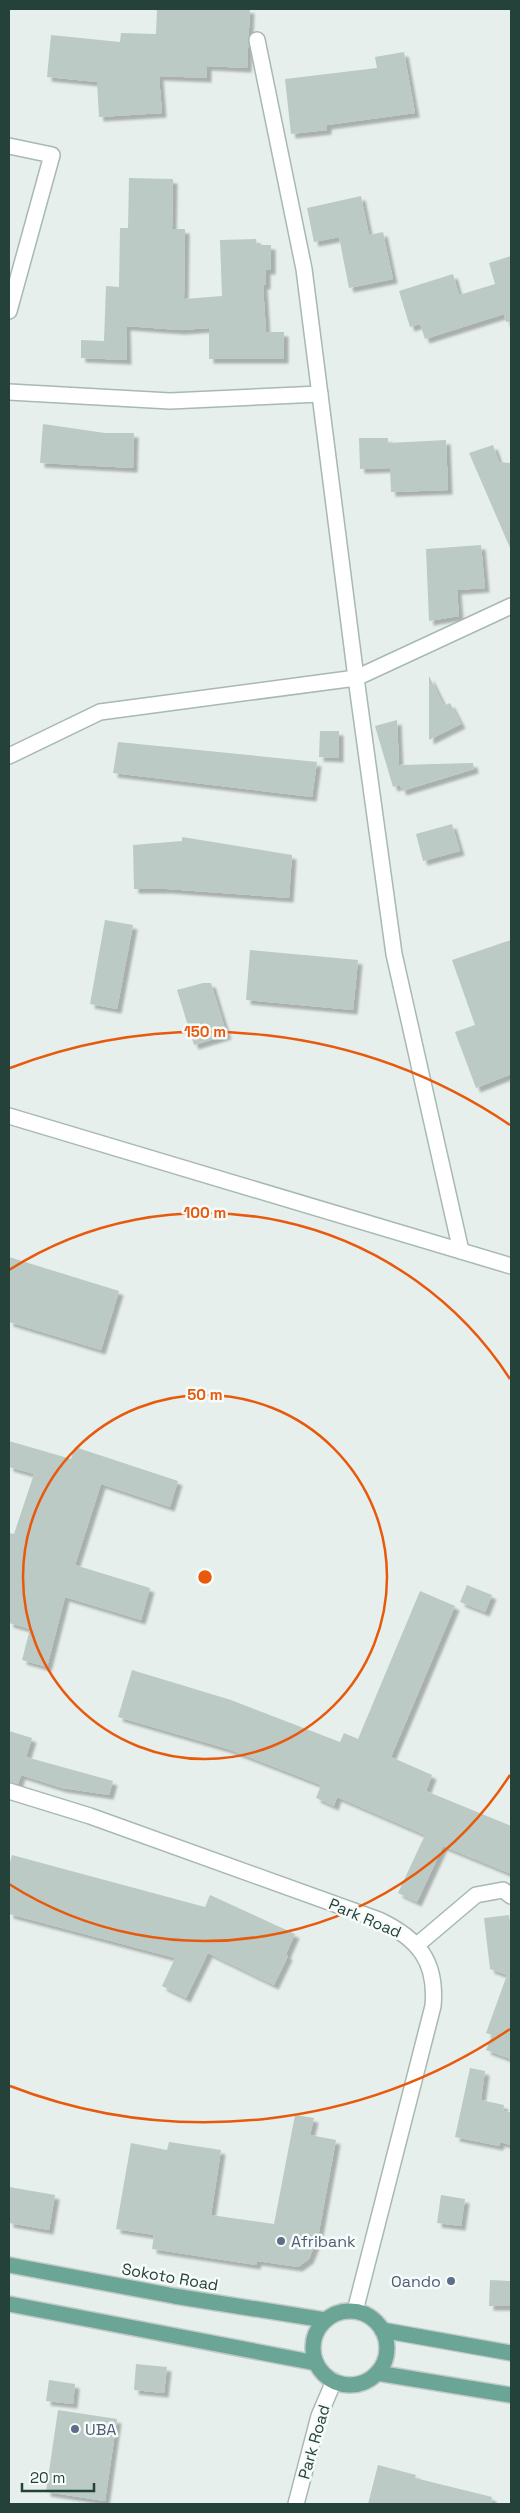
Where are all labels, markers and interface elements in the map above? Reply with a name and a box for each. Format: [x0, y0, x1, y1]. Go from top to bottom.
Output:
text: 150 m [184, 1022, 226, 1041]
text: 100 m [184, 1203, 226, 1222]
text: 50 m [187, 1385, 223, 1404]
centre of rings [196, 1568, 214, 1586]
street label: Park Road [326, 1893, 404, 1943]
place label: Afribank [291, 2231, 356, 2252]
marker: Afribank [275, 2235, 287, 2247]
street label: Sokoto Road [120, 2258, 220, 2296]
place label: Oando [391, 2271, 441, 2292]
marker: Oando [445, 2275, 457, 2287]
street label: Park Road [293, 2402, 335, 2482]
place label: UBA [85, 2419, 116, 2440]
marker: UBA [69, 2423, 81, 2435]
scale bar [22, 2460, 95, 2492]
text: 20 m [30, 2468, 65, 2487]

